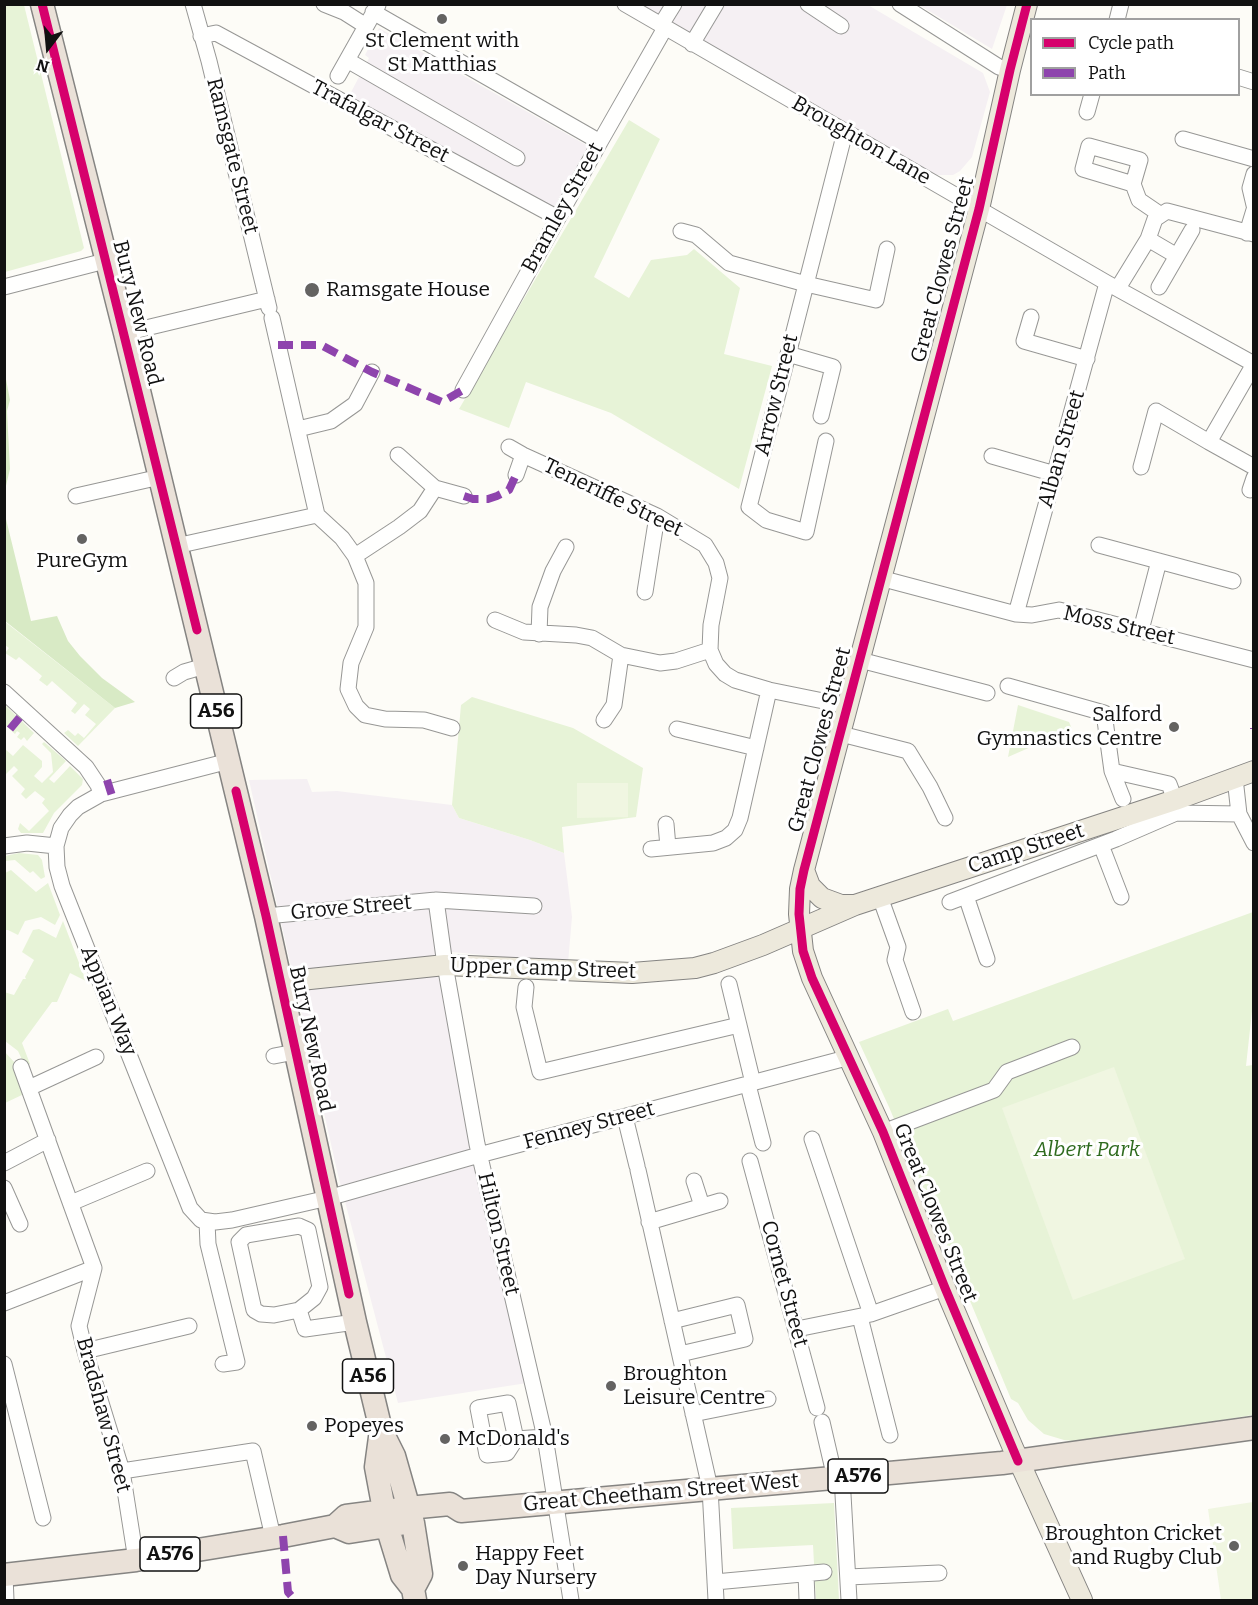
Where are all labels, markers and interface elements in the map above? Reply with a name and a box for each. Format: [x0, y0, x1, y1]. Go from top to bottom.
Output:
marker: St Clement with St Matthias [435, 12, 449, 26]
north arrow [18, 18, 78, 78]
legend [1030, 18, 1240, 96]
place label: St Clement with St Matthias [365, 28, 519, 78]
text: Cycle path [1088, 32, 1174, 54]
text: N [34, 55, 51, 77]
text: Path [1088, 62, 1126, 84]
street label: Ramsgate Street [200, 75, 264, 237]
street label: Trafalgar Street [307, 75, 453, 169]
street label: Broughton Lane [787, 91, 935, 191]
street label: Bramley Street [517, 139, 609, 277]
street label: Great Clowes Street [906, 174, 980, 366]
street label: Bury New Road [107, 238, 167, 388]
place label: Ramsgate House [326, 277, 490, 303]
marker: Ramsgate House [303, 281, 321, 299]
street label: Arrow Street [750, 332, 804, 458]
street label: Alban Street [1033, 387, 1091, 511]
street label: Teneriffe Street [539, 453, 687, 543]
marker: PureGym [75, 532, 89, 546]
place label: PureGym [36, 548, 128, 574]
street label: Moss Street [1061, 601, 1177, 651]
street label: Great Clowes Street [783, 644, 857, 836]
road number: A56 [190, 694, 242, 728]
place label: Salford Gymnastics Centre [977, 702, 1162, 752]
marker: Salford Gymnastics Centre [1167, 720, 1181, 734]
street label: Camp Street [965, 818, 1087, 880]
street label: Grove Street [289, 890, 413, 926]
street label: Appian Way [75, 942, 141, 1060]
street label: Upper Camp Street [449, 953, 637, 985]
street label: Bury New Road [283, 964, 339, 1114]
street label: Fenney Street [521, 1096, 657, 1156]
street label: Great Clowes Street [888, 1120, 982, 1306]
park label: Albert Park [1034, 1137, 1140, 1163]
street label: Hilton Street [472, 1170, 524, 1298]
street label: Cornet Street [755, 1218, 813, 1350]
street label: Bradshaw Street [70, 1334, 136, 1496]
road number: A56 [342, 1359, 394, 1393]
place label: Broughton Leisure Centre [623, 1361, 765, 1411]
marker: Broughton Leisure Centre [604, 1379, 618, 1393]
place label: Popeyes [324, 1413, 404, 1439]
marker: Popeyes [305, 1419, 319, 1433]
place label: McDonald's [457, 1426, 570, 1452]
marker: McDonald's [438, 1432, 452, 1446]
road number: A576 [828, 1459, 888, 1493]
street label: Great Cheetham Street West [522, 1468, 800, 1518]
place label: Broughton Cricket and Rugby Club [1045, 1521, 1222, 1571]
road number: A576 [140, 1537, 200, 1571]
marker: Broughton Cricket and Rugby Club [1227, 1539, 1241, 1553]
place label: Happy Feet Day Nursery [475, 1541, 597, 1591]
marker: Happy Feet Day Nursery [456, 1559, 470, 1573]

